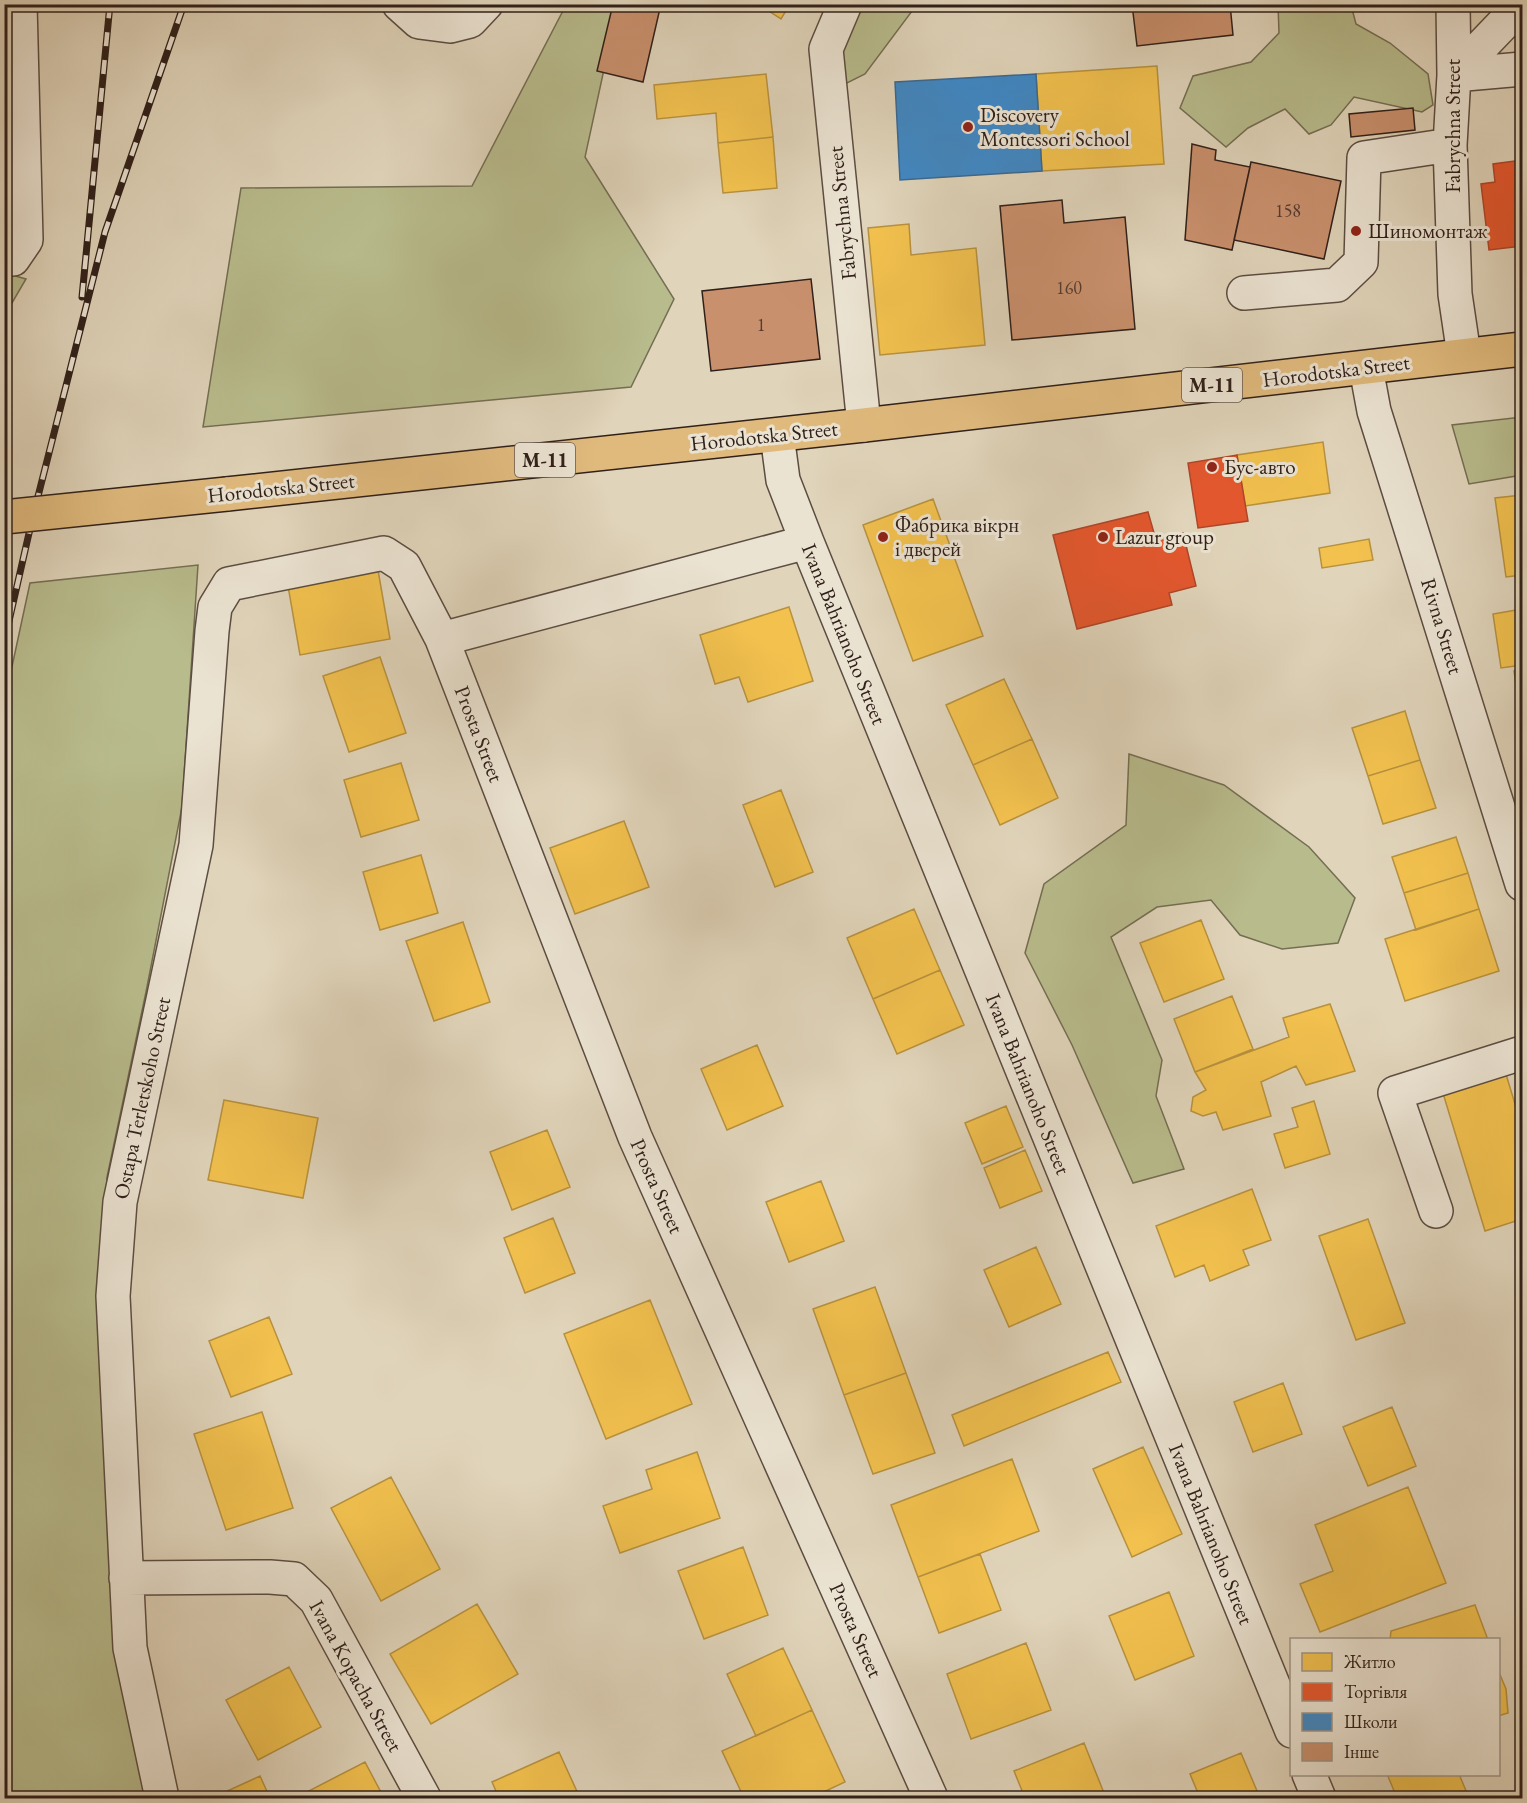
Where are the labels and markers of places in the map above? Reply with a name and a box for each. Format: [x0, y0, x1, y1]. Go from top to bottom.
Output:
place label: Discovery Montessori School [980, 101, 1130, 152]
marker: Discovery Montessori School [961, 120, 975, 134]
place label: Шиномонтаж [1368, 217, 1488, 244]
marker: Шиномонтаж [1349, 224, 1363, 238]
place label: Бус-авто [1224, 453, 1296, 480]
marker: Бус-авто [1205, 460, 1219, 474]
place label: Фабрика вікрн і дверей [895, 511, 1019, 562]
place label: Lazur group [1115, 523, 1214, 550]
marker: Фабрика вікрн і дверей [876, 530, 890, 544]
marker: Lazur group [1096, 530, 1110, 544]

